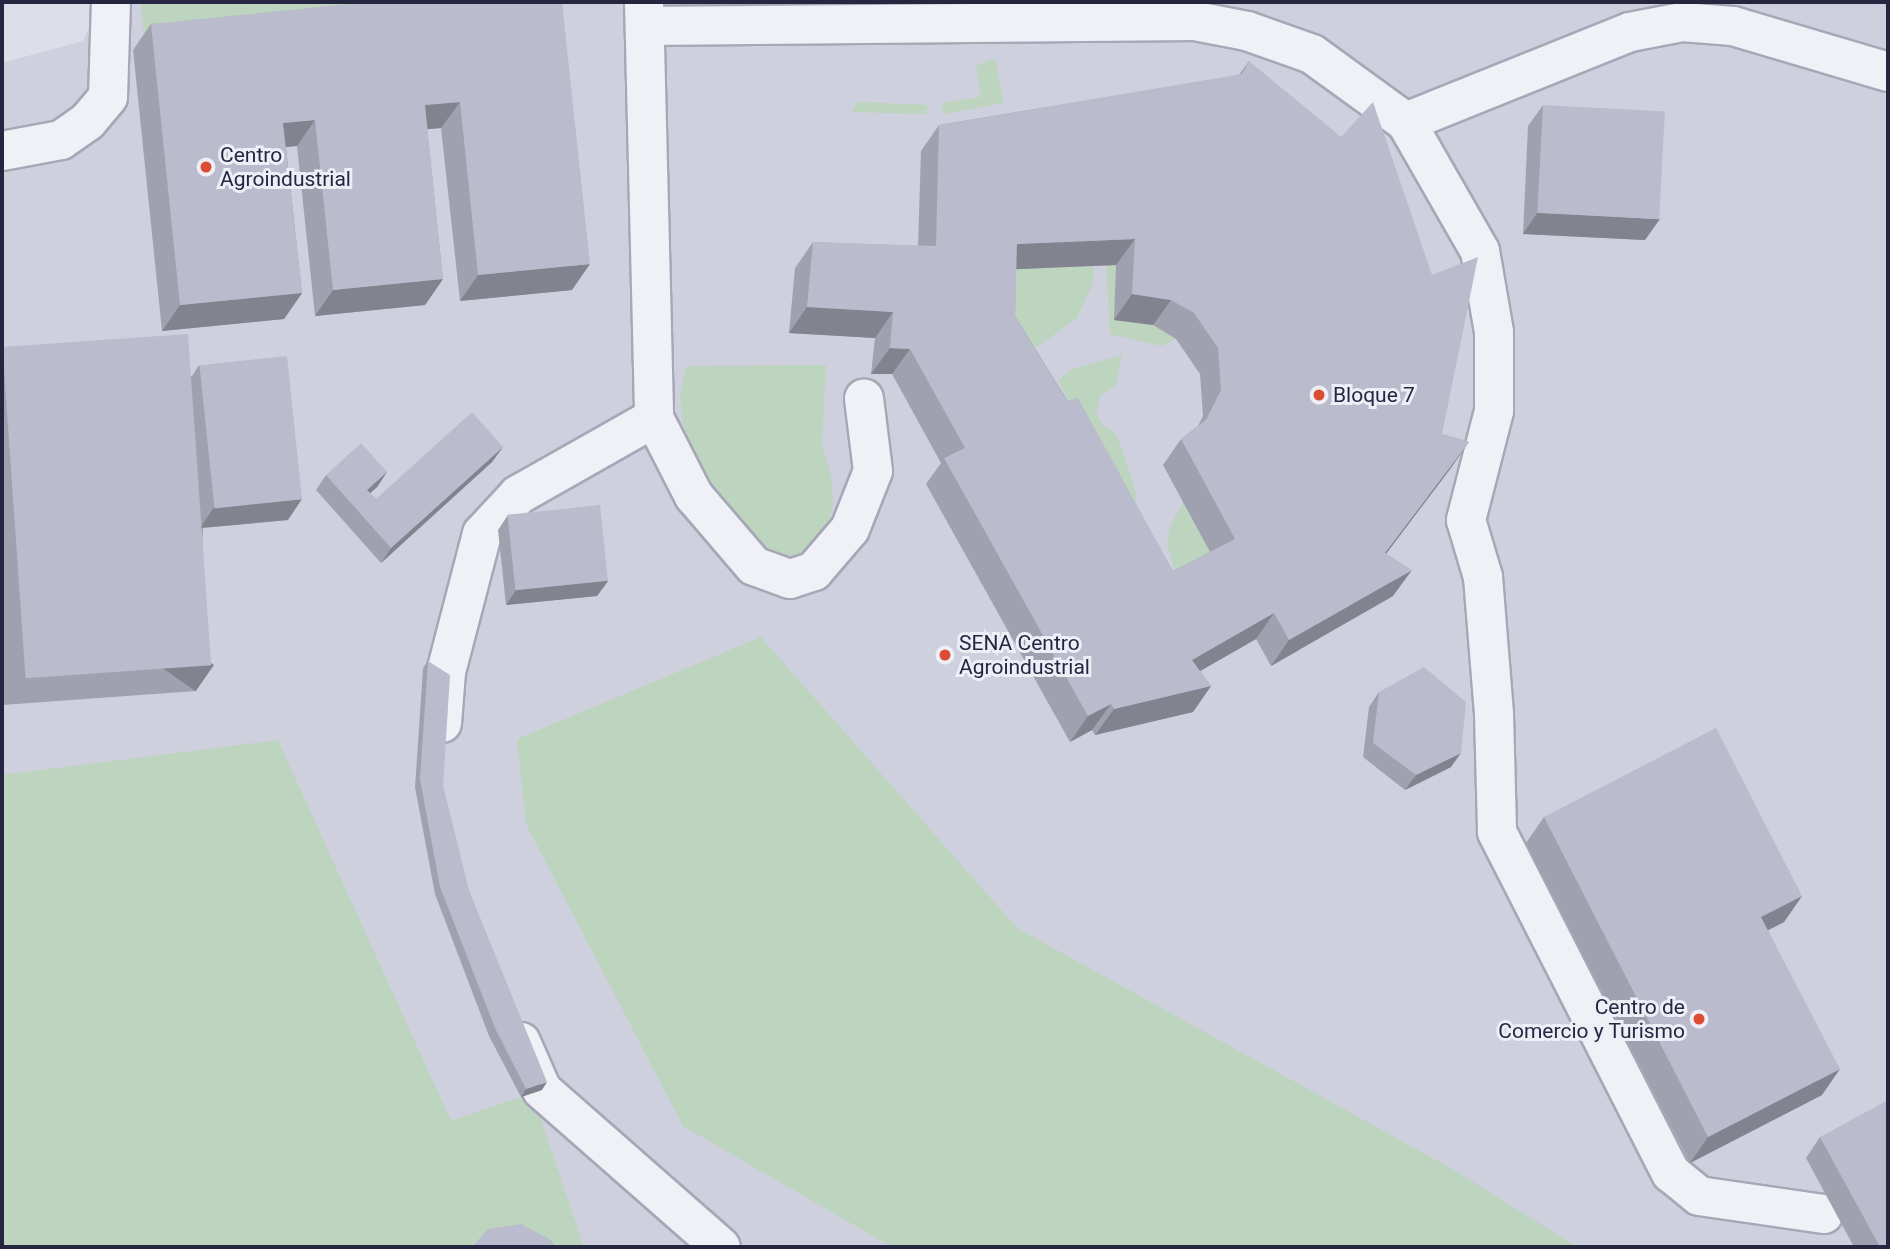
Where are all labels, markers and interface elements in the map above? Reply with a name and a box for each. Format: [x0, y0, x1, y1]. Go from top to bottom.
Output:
place label: Centro Agroindustrial [220, 142, 351, 192]
marker: Centro Agroindustrial [198, 159, 214, 175]
place label: Bloque 7 [1333, 382, 1415, 408]
marker: Bloque 7 [1311, 387, 1327, 403]
place label: SENA Centro Agroindustrial [959, 630, 1090, 680]
marker: SENA Centro Agroindustrial [937, 647, 953, 663]
place label: Centro de Comercio y Turismo [1498, 994, 1685, 1044]
marker: Centro de Comercio y Turismo [1691, 1011, 1707, 1027]

